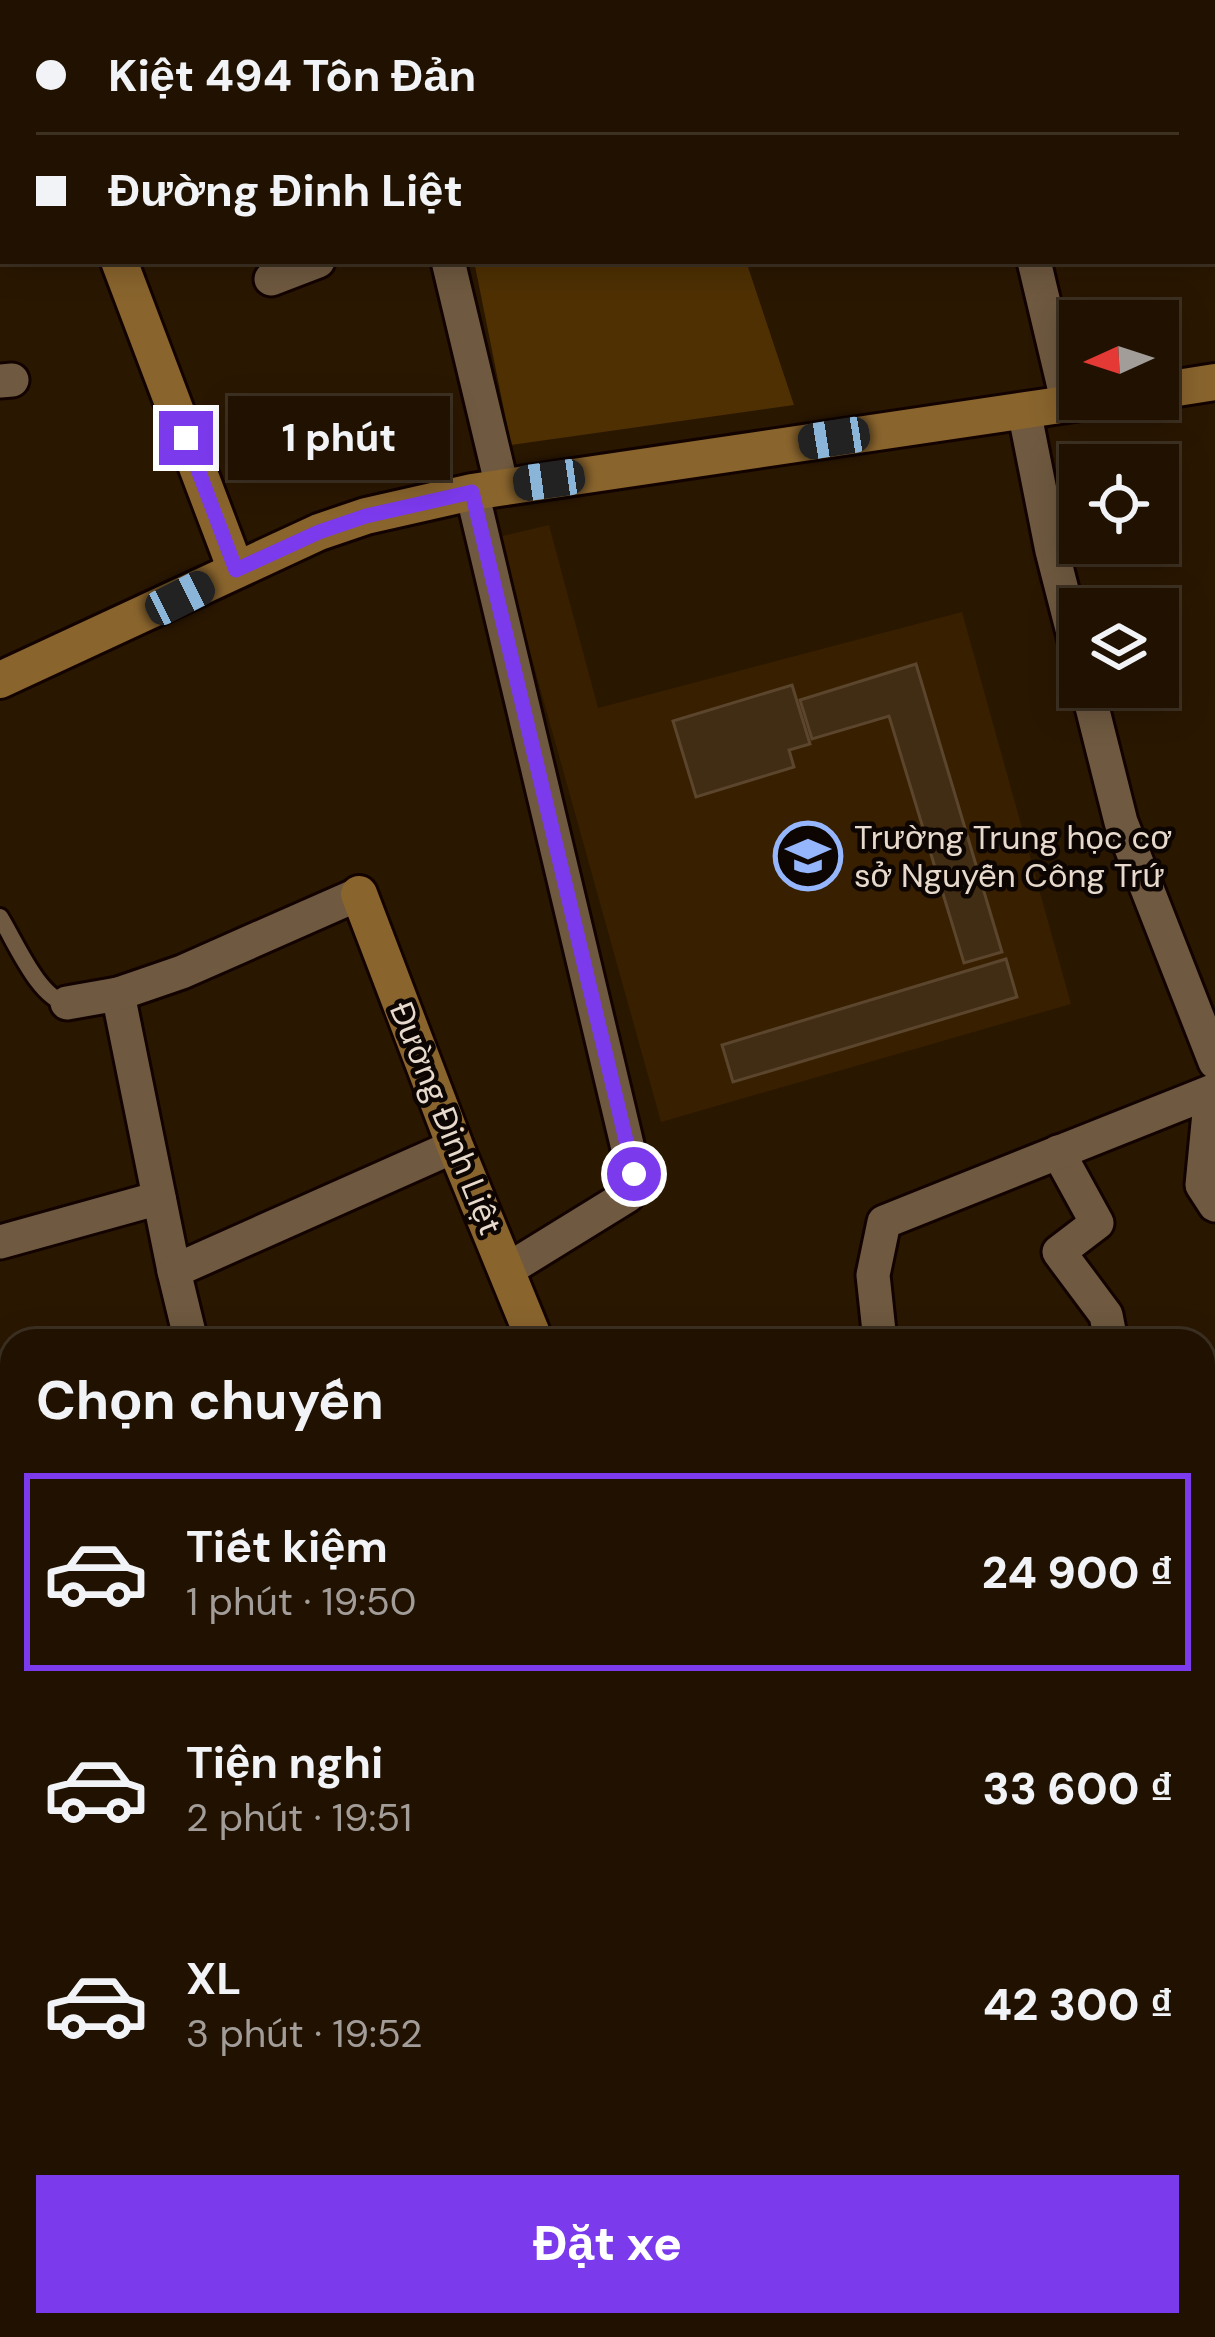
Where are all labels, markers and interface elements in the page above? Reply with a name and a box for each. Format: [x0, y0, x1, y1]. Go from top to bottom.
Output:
text: Kiệt 494 Tôn Đản [108, 46, 476, 105]
text: Đường Đinh Liệt [108, 161, 463, 220]
north arrow [1059, 300, 1179, 420]
map controls [1059, 300, 1179, 708]
callout: 1 phút [228, 396, 450, 480]
route end [159, 411, 213, 465]
text: 1 phút [282, 412, 396, 463]
car [796, 415, 872, 461]
button: locate [1059, 444, 1179, 564]
car [511, 457, 587, 503]
car [140, 566, 220, 630]
button: layers [1059, 588, 1179, 708]
place label: Trường Trung học cơ sở Nguyễn Công Trứ [854, 816, 1172, 897]
school or university icon: Trường Trung học cơ sở Nguyễn Công Trứ [773, 821, 843, 891]
street label: Đường Đinh Liệt [380, 995, 512, 1241]
route start [607, 1147, 661, 1201]
text: Chọn chuyến [36, 1365, 384, 1436]
text: Tiết kiệm [186, 1517, 388, 1576]
icon: car [42, 1518, 150, 1626]
text: 24 900 ₫ [982, 1543, 1173, 1602]
text: 1 phút · 19:50 [186, 1576, 417, 1627]
text: Tiện nghi [186, 1733, 383, 1792]
icon: car [42, 1734, 150, 1842]
text: 33 600 ₫ [983, 1759, 1173, 1818]
text: 2 phút · 19:51 [186, 1792, 412, 1843]
text: XL [186, 1949, 241, 2008]
icon: car [42, 1950, 150, 2058]
text: 42 300 ₫ [983, 1975, 1173, 2034]
text: 3 phút · 19:52 [186, 2008, 423, 2059]
button: Đặt xe [36, 2175, 1179, 2313]

